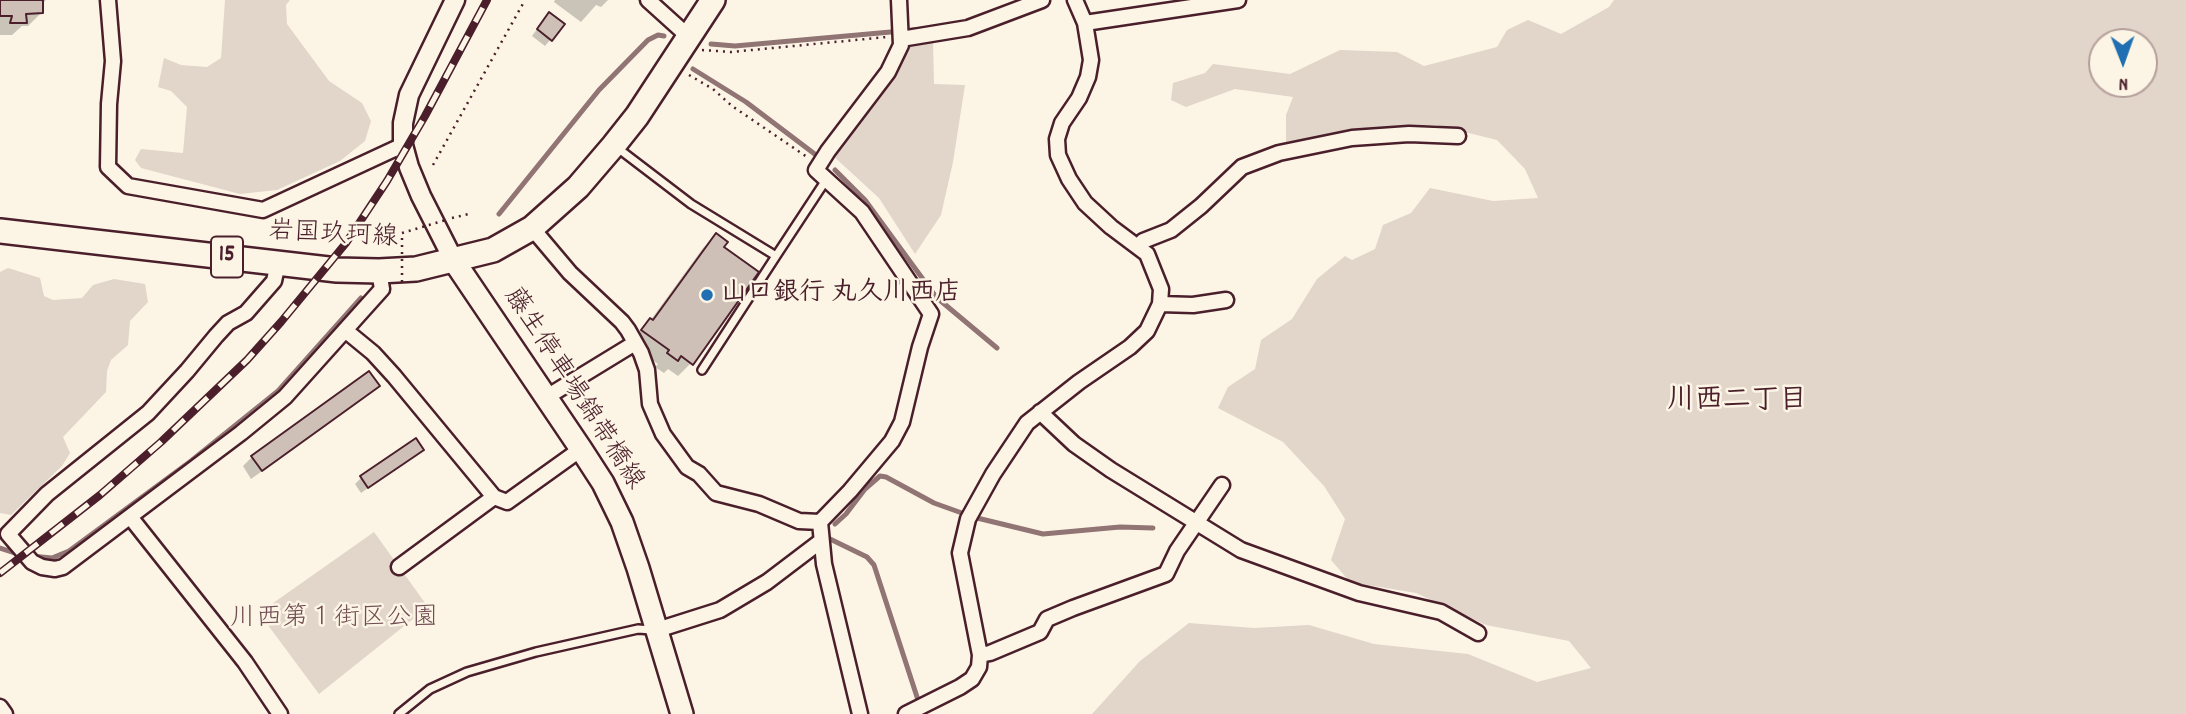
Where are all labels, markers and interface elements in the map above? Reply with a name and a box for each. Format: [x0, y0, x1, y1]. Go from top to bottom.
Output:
north arrow [2088, 28, 2158, 98]
text: N [2118, 69, 2128, 96]
street label: 岩国玖珂線 [267, 218, 399, 256]
road number: 15 [211, 236, 243, 278]
place label: 山口銀行 丸久川西店 [721, 279, 961, 311]
street label: 藤生停車場錦帯橋線 [495, 283, 649, 497]
marker: 山口銀行 丸久川西店 [699, 287, 715, 303]
district label: 川西二丁目 [1667, 386, 1807, 420]
park label: 川西第１街区公園 [230, 604, 438, 636]

